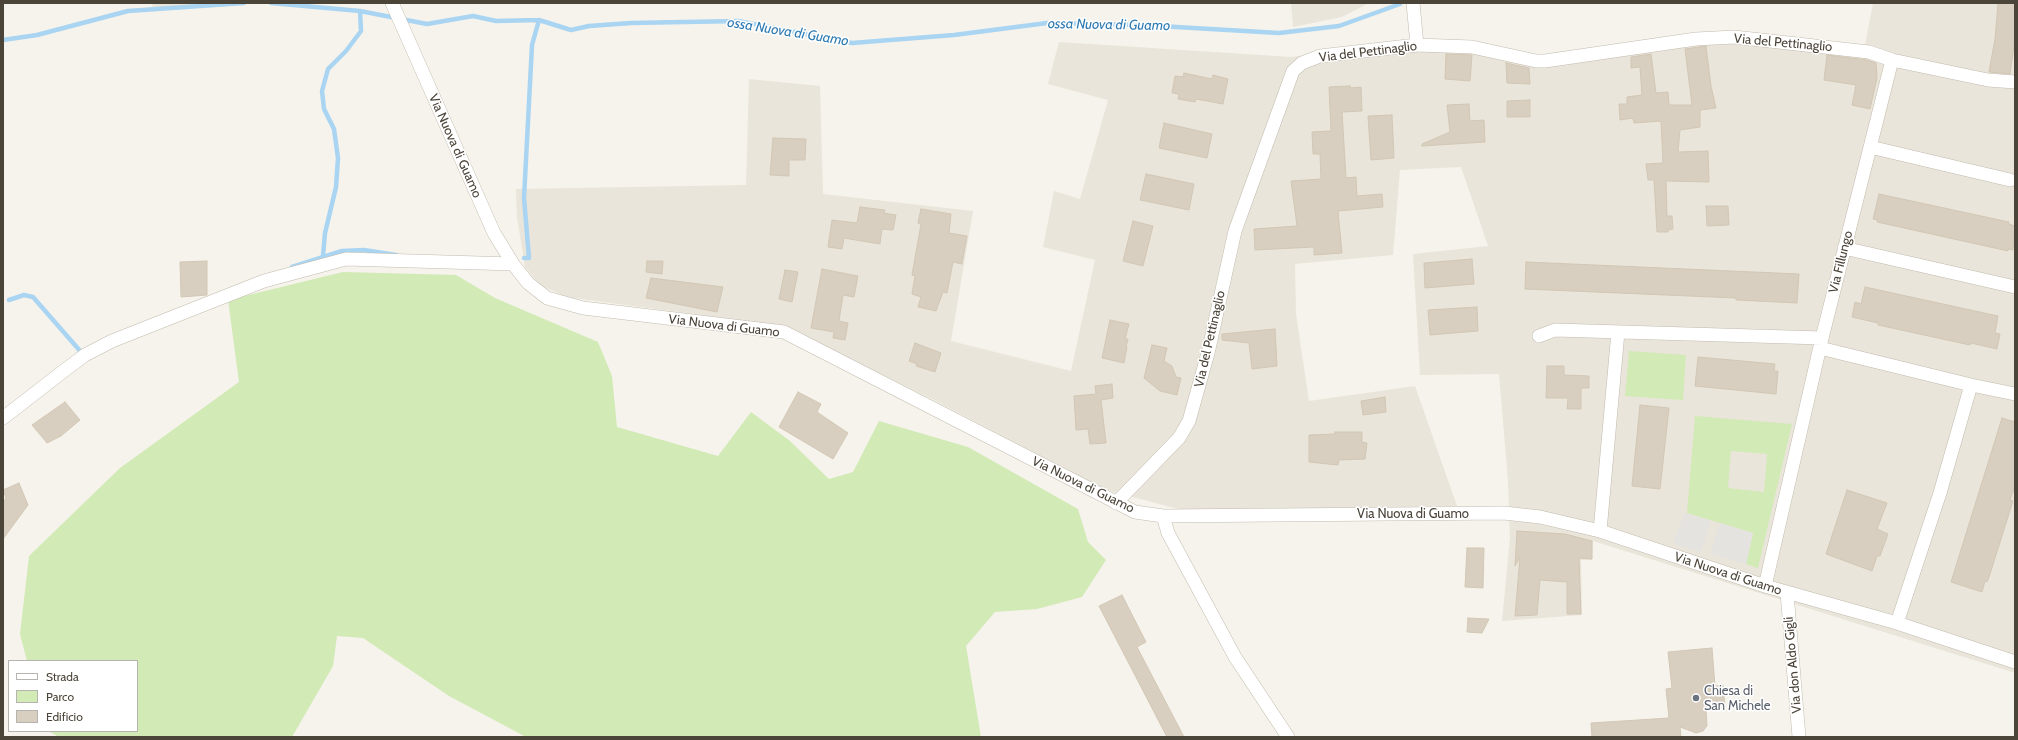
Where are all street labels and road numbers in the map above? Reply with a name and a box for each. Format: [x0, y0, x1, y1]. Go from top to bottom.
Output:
street label: Via del Pettinaglio [1733, 31, 1833, 55]
street label: Via del Pettinaglio [1318, 38, 1418, 66]
street label: Via Nuova di Guamo [425, 92, 485, 200]
street label: Via Fillungo [1826, 229, 1856, 295]
street label: Via del Pettinaglio [1191, 289, 1229, 389]
street label: Via Nuova di Guamo [668, 311, 780, 341]
street label: Via Nuova di Guamo [1029, 453, 1137, 517]
street label: Via Nuova di Guamo [1357, 506, 1469, 522]
street label: Via Nuova di Guamo [1672, 549, 1784, 599]
street label: Via don Aldo Gigli [1781, 616, 1805, 714]

